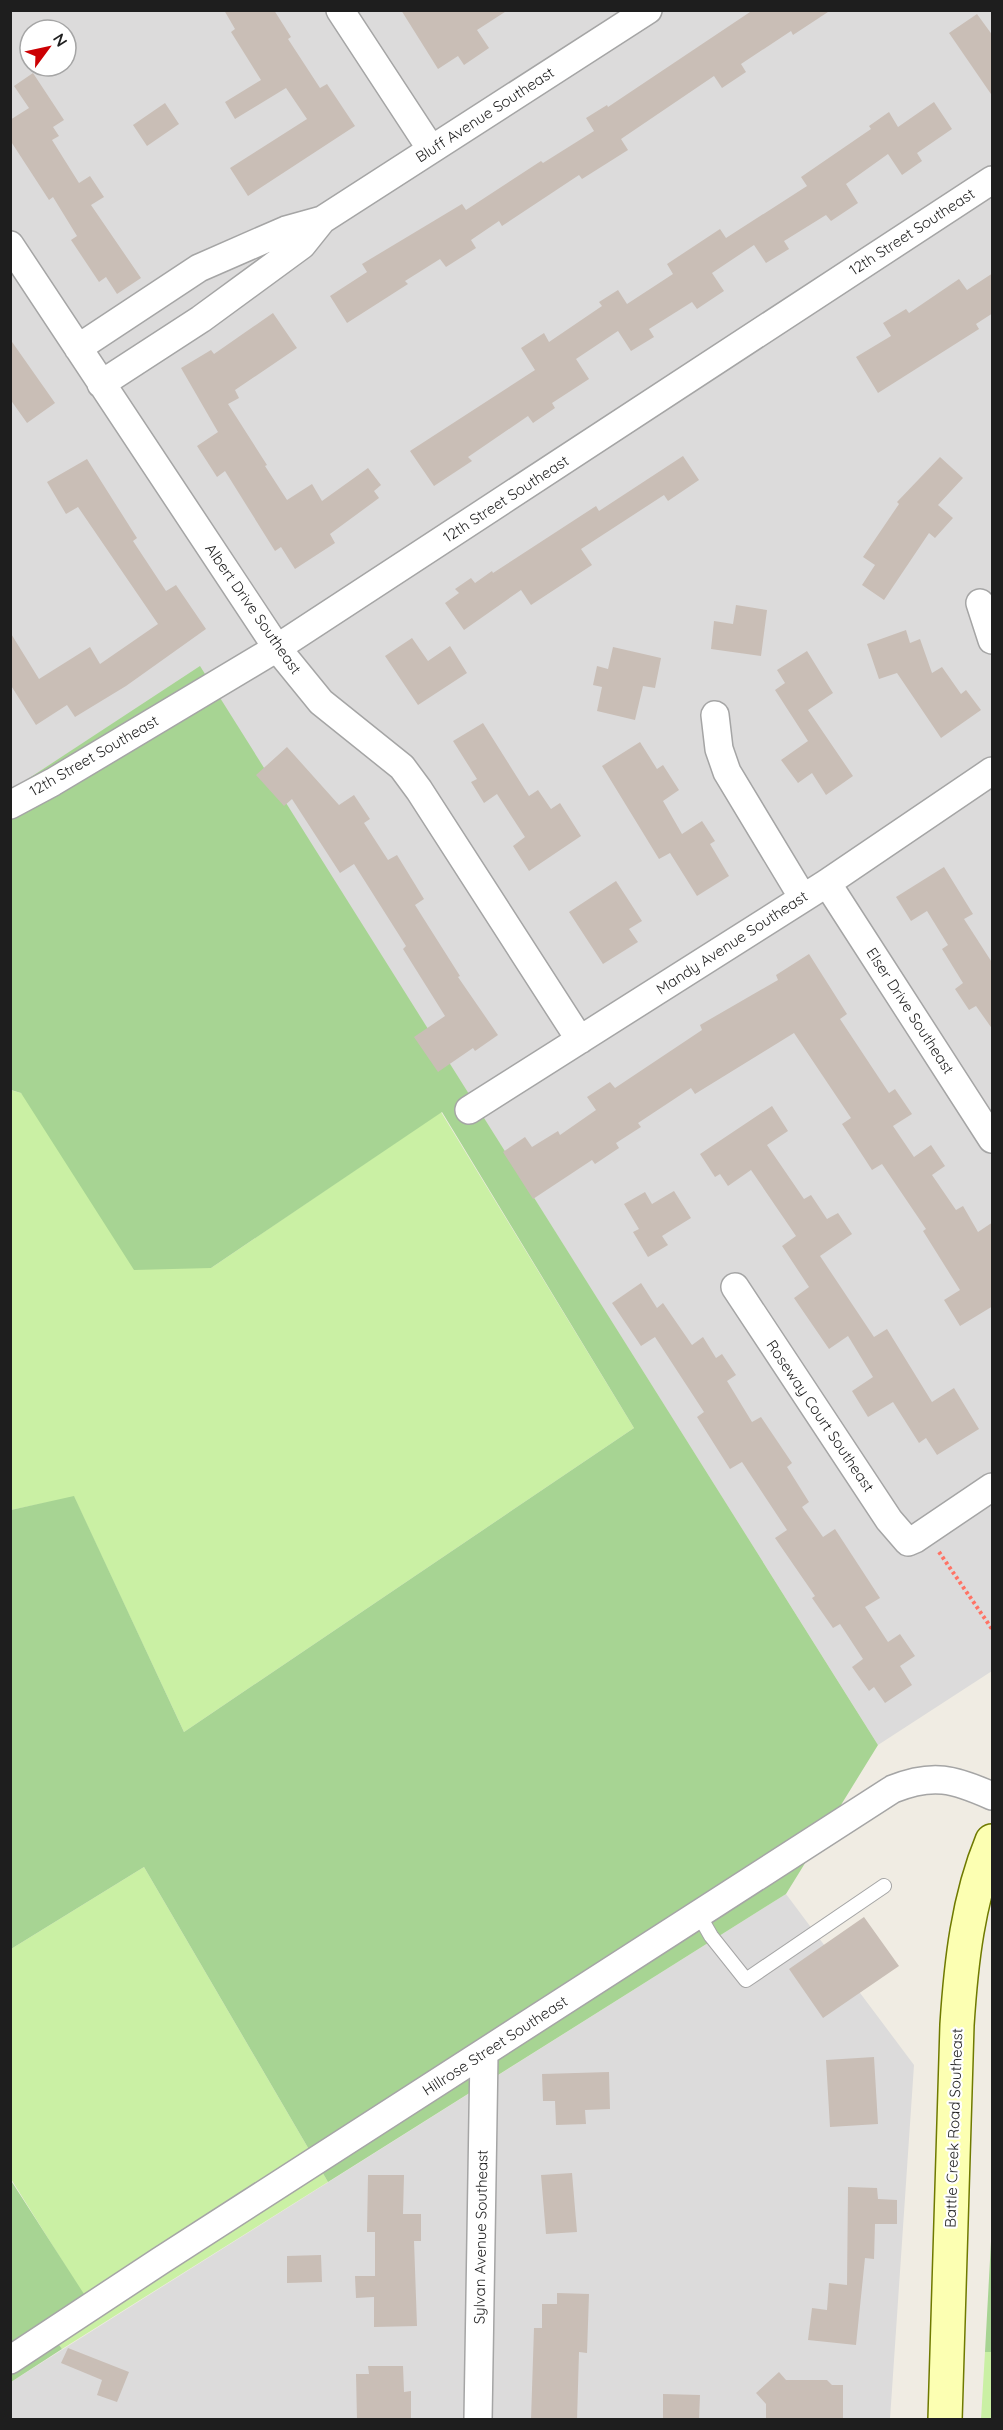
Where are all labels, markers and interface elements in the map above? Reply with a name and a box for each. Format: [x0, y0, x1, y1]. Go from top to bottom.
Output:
north arrow [18, 18, 78, 78]
text: N [49, 29, 72, 50]
street label: Bluff Avenue Southeast [412, 63, 558, 166]
street label: 12th Street Southeast [845, 184, 978, 279]
street label: 12th Street Southeast [439, 451, 572, 546]
street label: Albert Drive Southeast [201, 540, 306, 678]
street label: 12th Street Southeast [26, 711, 162, 800]
street label: Mandy Avenue Southeast [652, 887, 811, 999]
street label: Elser Drive Southeast [862, 944, 958, 1078]
street label: Roseway Court Southeast [762, 1336, 878, 1495]
street label: Hillrose Street Southeast [418, 1991, 571, 2100]
street label: Battle Creek Road Southeast [941, 2028, 966, 2228]
street label: Sylvan Avenue Southeast [469, 2150, 492, 2324]

